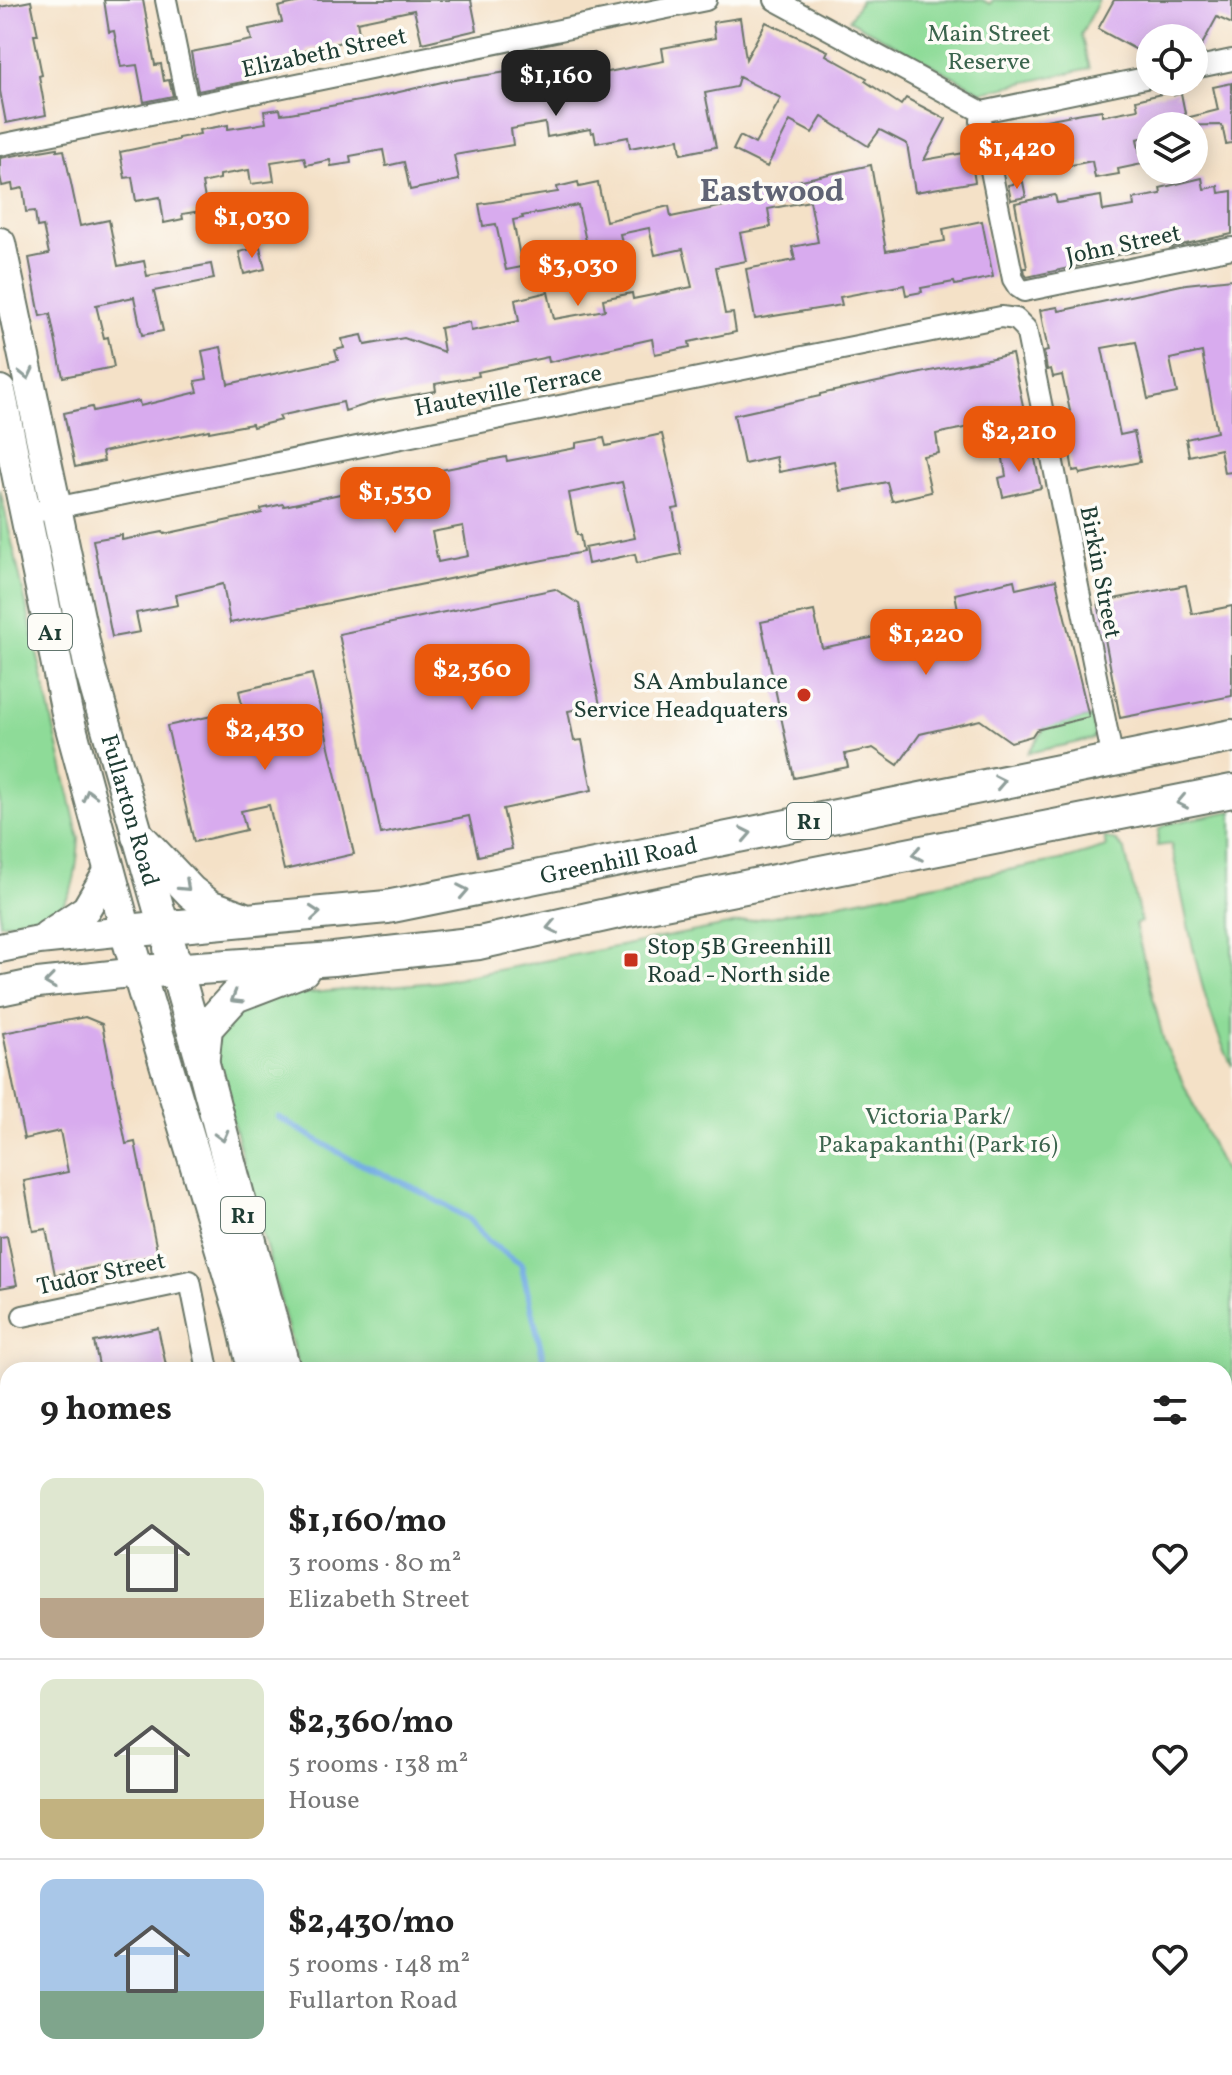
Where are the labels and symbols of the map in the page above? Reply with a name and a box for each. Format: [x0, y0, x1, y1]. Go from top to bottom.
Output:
park label: Main Street Reserve [927, 18, 1051, 80]
street label: Elizabeth Street [239, 20, 410, 88]
pin: $1,160 [491, 50, 621, 118]
pin: $1,420 [952, 123, 1082, 191]
district label: Eastwood [700, 171, 844, 215]
pin: $1,030 [187, 192, 317, 260]
street label: John Street [1063, 217, 1184, 275]
pin: $3,030 [513, 240, 643, 308]
street label: Hauteville Terrace [412, 357, 605, 427]
one-way arrow [18, 367, 35, 381]
pin: $2,210 [954, 406, 1084, 474]
pin: $1,530 [330, 467, 460, 535]
street label: Birkin Street [1070, 503, 1129, 642]
pin: $1,220 [861, 609, 991, 677]
road number: A1 [28, 614, 72, 650]
pin: $2,360 [407, 644, 537, 712]
place label: SA Ambulance Service Headquaters [573, 666, 788, 728]
marker: SA Ambulance Service Headquaters [795, 686, 813, 704]
pin: $2,430 [200, 704, 330, 772]
street label: Fullarton Road [91, 730, 166, 891]
one-way arrow [994, 775, 1007, 792]
one-way arrow [81, 788, 98, 802]
one-way arrow [1175, 793, 1189, 810]
road number: R1 [787, 803, 831, 839]
one-way arrow [738, 826, 752, 843]
street label: Greenhill Road [538, 830, 701, 895]
one-way arrow [911, 845, 924, 862]
one-way arrow [176, 876, 190, 891]
one-way arrow [456, 883, 470, 900]
one-way arrow [309, 905, 322, 922]
one-way arrow [546, 918, 559, 935]
place label: Stop 5B Greenhill Road - North side [647, 931, 832, 993]
marker: Stop 5B Greenhill Road - North side [622, 951, 640, 969]
one-way arrow [43, 973, 57, 990]
one-way arrow [230, 988, 245, 1004]
park label: Victoria Park/ Pakapakanthi (Park 16) [818, 1101, 1058, 1163]
one-way arrow [213, 1128, 230, 1142]
road number: R1 [221, 1197, 265, 1233]
street label: Tudor Street [34, 1245, 169, 1305]

